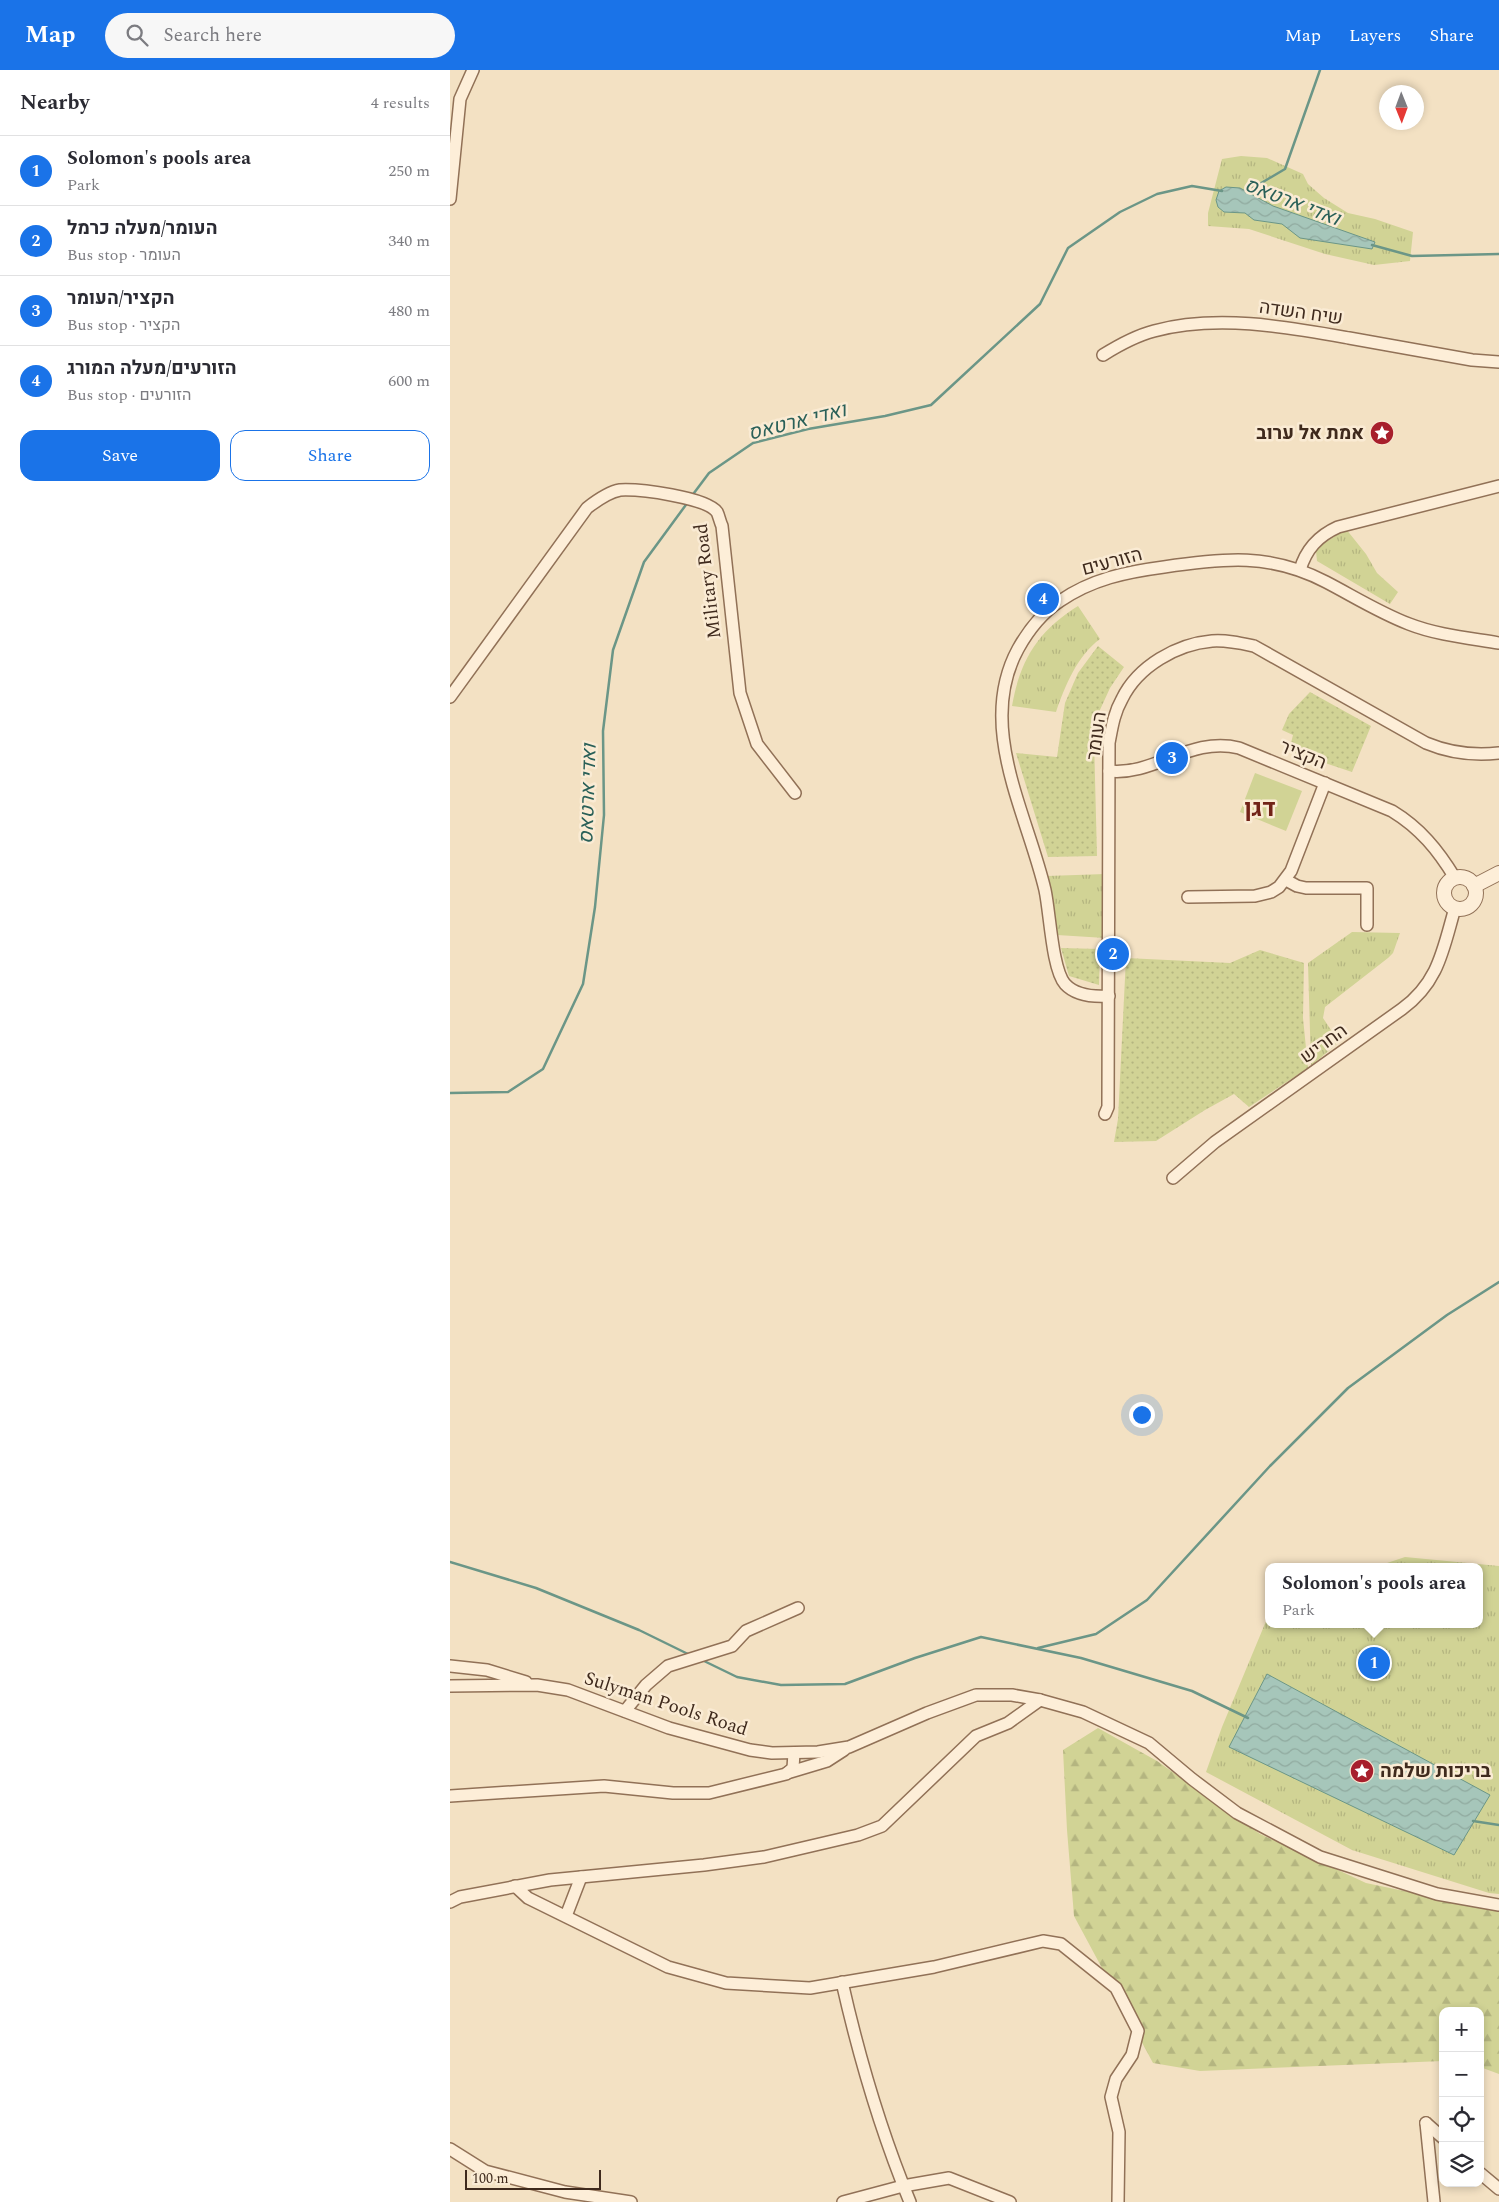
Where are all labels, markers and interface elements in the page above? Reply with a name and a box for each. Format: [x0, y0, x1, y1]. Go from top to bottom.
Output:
search box [105, 13, 455, 58]
text: Map [25, 17, 75, 53]
icon: search [123, 21, 151, 49]
text: Search here [163, 21, 262, 50]
text: Map [1285, 22, 1321, 49]
text: Layers [1349, 22, 1401, 49]
text: Share [1429, 22, 1474, 49]
north arrow [1379, 85, 1424, 130]
text: Nearby [20, 87, 90, 119]
text: 4 results [371, 91, 430, 115]
text: Solomon's pools area [67, 144, 251, 173]
text: 1 [32, 159, 40, 183]
text: 250 m [388, 159, 430, 183]
water label: ואדי ארטאס [1240, 170, 1345, 234]
text: Park [67, 173, 100, 197]
text: העומר/מעלה כרמל [67, 214, 217, 243]
text: 2 [32, 229, 40, 253]
text: 340 m [388, 229, 430, 253]
text: Bus stop · העומר [67, 243, 181, 267]
text: הקציר/העומר [67, 284, 175, 313]
street label: שיח השדה [1257, 293, 1345, 333]
text: 3 [32, 299, 40, 323]
text: 480 m [388, 299, 430, 323]
text: Bus stop · הקציר [67, 313, 180, 337]
text: הזורעים/מעלה המורג [67, 354, 237, 383]
text: 4 [32, 369, 40, 393]
text: 600 m [388, 369, 430, 393]
text: Bus stop · הזורעים [67, 383, 191, 407]
water label: ואדי ארטאס [745, 395, 850, 449]
place label: אמת אל ערוב [1256, 419, 1364, 448]
place icon: אמת אל ערוב [1369, 420, 1395, 446]
button: Save [20, 430, 220, 481]
button: Share [230, 430, 430, 481]
street label: Military Road [687, 522, 729, 640]
street label: הזורעים [1078, 540, 1146, 584]
pin: 4 [1027, 580, 1059, 618]
street label: העומר [1079, 710, 1115, 762]
street label: הקציר [1275, 732, 1331, 778]
pin: 3 [1156, 739, 1188, 777]
water label: ואדי ארטאס [571, 742, 605, 845]
district label: דגן [1244, 791, 1276, 827]
pin: 2 [1097, 935, 1129, 973]
street label: החריש [1294, 1017, 1354, 1071]
your location [1129, 1402, 1155, 1428]
popup [1265, 1563, 1483, 1628]
text: Solomon's pools area [1282, 1569, 1466, 1598]
text: Park [1282, 1598, 1315, 1622]
pin: 1 [1358, 1644, 1390, 1682]
street label: Sulyman Pools Road [580, 1664, 752, 1744]
place label: בריכות שלמה [1380, 1757, 1491, 1786]
place icon: בריכות שלמה [1349, 1758, 1375, 1784]
map controls [1439, 2007, 1484, 2187]
button: + [1439, 2007, 1484, 2052]
button: − [1439, 2052, 1484, 2097]
button: locate [1439, 2097, 1484, 2142]
button: layers [1439, 2142, 1484, 2187]
scale bar [465, 2167, 601, 2190]
text: 100 m [472, 2168, 509, 2189]

